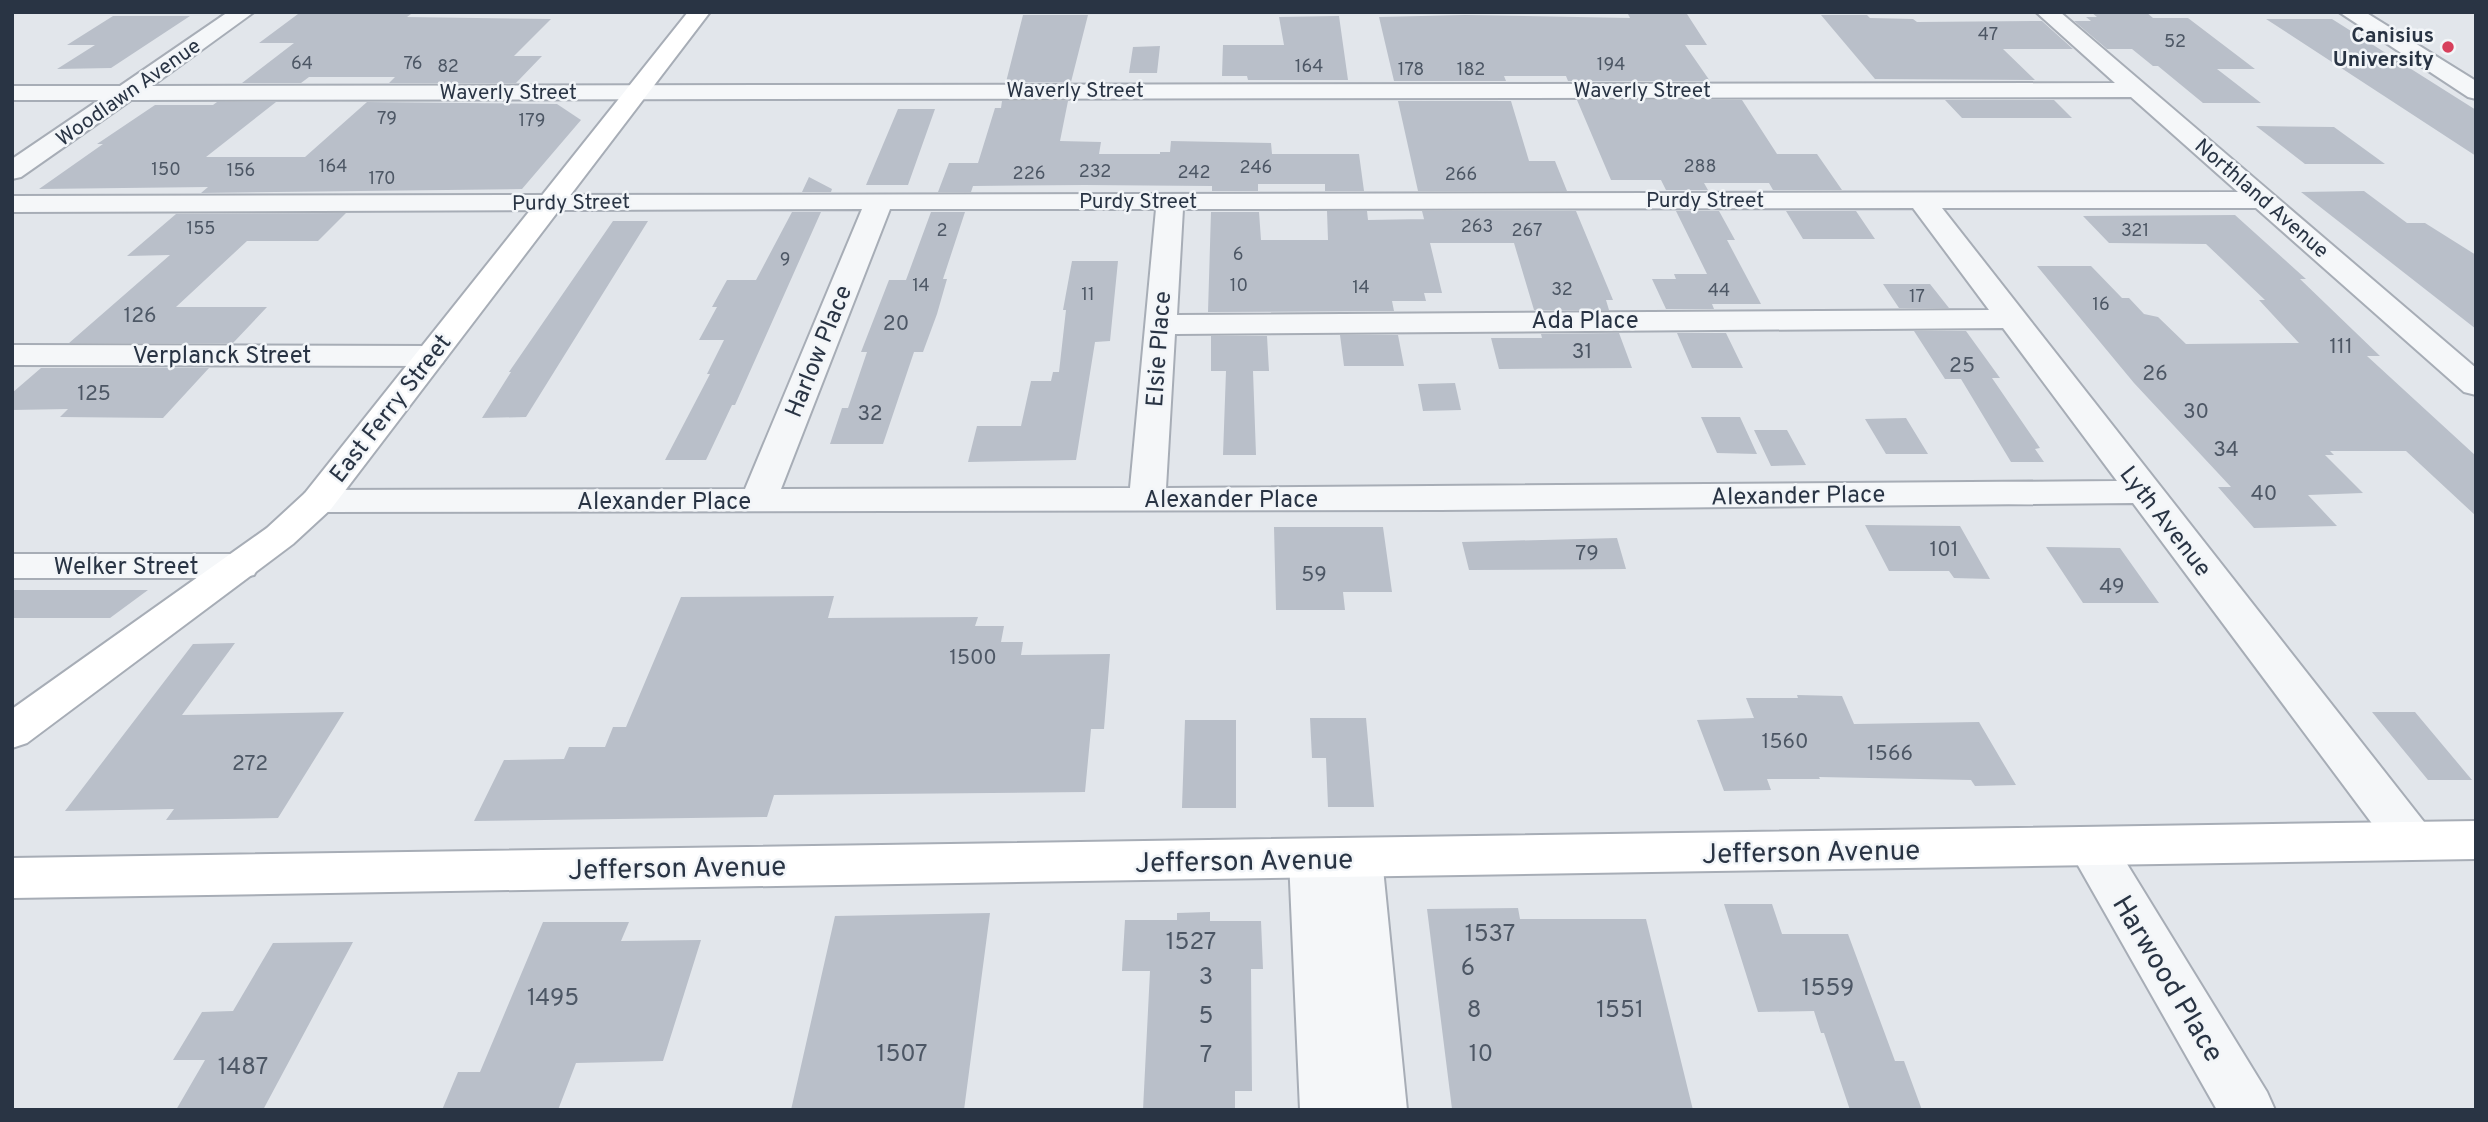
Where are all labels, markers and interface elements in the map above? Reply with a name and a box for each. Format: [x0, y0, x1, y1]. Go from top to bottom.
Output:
place label: Canisius University [2333, 23, 2434, 74]
house number: 47 [1978, 24, 1998, 47]
house number: 52 [2164, 31, 2186, 54]
street label: Woodlawn Avenue [51, 33, 206, 153]
marker: Canisius University [2440, 39, 2456, 55]
house number: 64 [291, 53, 313, 76]
house number: 76 [403, 53, 423, 76]
house number: 194 [1597, 54, 1625, 77]
house number: 82 [437, 56, 459, 79]
house number: 164 [1295, 56, 1323, 79]
house number: 178 [1398, 59, 1424, 82]
house number: 182 [1457, 59, 1485, 82]
street label: Waverly Street [1006, 78, 1144, 105]
street label: Waverly Street [1573, 78, 1711, 105]
street label: Waverly Street [439, 80, 577, 107]
house number: 79 [377, 108, 397, 131]
house number: 179 [519, 110, 545, 133]
street label: Northland Avenue [2188, 133, 2334, 265]
house number: 164 [319, 156, 347, 179]
house number: 288 [1683, 156, 1717, 179]
house number: 246 [1240, 157, 1272, 180]
house number: 150 [151, 159, 181, 182]
house number: 156 [227, 160, 255, 183]
house number: 232 [1079, 161, 1111, 184]
house number: 242 [1177, 162, 1211, 185]
house number: 226 [1013, 163, 1045, 186]
house number: 266 [1445, 164, 1477, 187]
house number: 170 [368, 168, 396, 191]
street label: Purdy Street [1646, 188, 1764, 215]
street label: Purdy Street [512, 189, 630, 218]
street label: Purdy Street [1079, 189, 1197, 216]
house number: 263 [1461, 216, 1493, 239]
house number: 155 [186, 218, 216, 241]
house number: 2 [936, 220, 948, 243]
house number: 267 [1512, 220, 1542, 243]
house number: 321 [2121, 220, 2149, 243]
house number: 6 [1233, 244, 1243, 267]
house number: 9 [780, 249, 790, 272]
house number: 14 [912, 275, 930, 298]
house number: 10 [1230, 275, 1248, 298]
house number: 14 [1352, 277, 1370, 300]
house number: 32 [1551, 279, 1573, 302]
house number: 44 [1708, 280, 1730, 303]
street label: Harlow Place [780, 281, 860, 422]
house number: 11 [1081, 284, 1095, 307]
house number: 17 [1909, 286, 1925, 309]
street label: Elsie Place [1141, 290, 1179, 408]
house number: 16 [2092, 294, 2110, 317]
house number: 126 [123, 303, 157, 330]
street label: Ada Place [1531, 307, 1639, 337]
house number: 20 [883, 311, 909, 338]
street label: East Ferry Street [324, 329, 459, 490]
house number: 111 [2329, 334, 2353, 361]
house number: 31 [1572, 339, 1592, 366]
street label: Verplanck Street [133, 342, 311, 372]
house number: 25 [1949, 353, 1975, 380]
house number: 26 [2142, 361, 2168, 388]
house number: 125 [77, 381, 111, 408]
house number: 30 [2183, 399, 2209, 426]
house number: 32 [857, 401, 883, 428]
house number: 34 [2213, 437, 2239, 464]
street label: Lyth Avenue [2112, 461, 2217, 584]
street label: Alexander Place [1711, 480, 1886, 514]
house number: 40 [2251, 481, 2277, 508]
street label: Alexander Place [1144, 486, 1318, 516]
street label: Alexander Place [577, 488, 751, 518]
house number: 101 [1929, 537, 1959, 564]
house number: 79 [1575, 541, 1599, 568]
street label: Welker Street [53, 553, 199, 583]
house number: 59 [1301, 562, 1327, 589]
house number: 49 [2099, 574, 2125, 601]
house number: 1500 [949, 645, 997, 672]
house number: 1560 [1762, 729, 1808, 756]
house number: 1566 [1867, 741, 1913, 768]
house number: 272 [232, 751, 268, 778]
street label: Jefferson Avenue [1702, 834, 1921, 874]
street label: Jefferson Avenue [1135, 843, 1354, 883]
street label: Jefferson Avenue [568, 850, 787, 890]
street label: Harwood Place [2102, 890, 2230, 1070]
house number: 1537 [1465, 920, 1515, 950]
house number: 1527 [1166, 928, 1216, 958]
house number: 6 [1461, 954, 1475, 984]
house number: 3 [1199, 963, 1213, 993]
house number: 1559 [1802, 974, 1854, 1004]
house number: 1495 [527, 984, 579, 1014]
house number: 8 [1467, 996, 1481, 1026]
house number: 1551 [1596, 996, 1644, 1026]
house number: 5 [1199, 1002, 1213, 1032]
house number: 1507 [876, 1040, 928, 1070]
house number: 10 [1469, 1040, 1493, 1070]
house number: 7 [1200, 1041, 1212, 1071]
house number: 1487 [218, 1053, 268, 1083]

